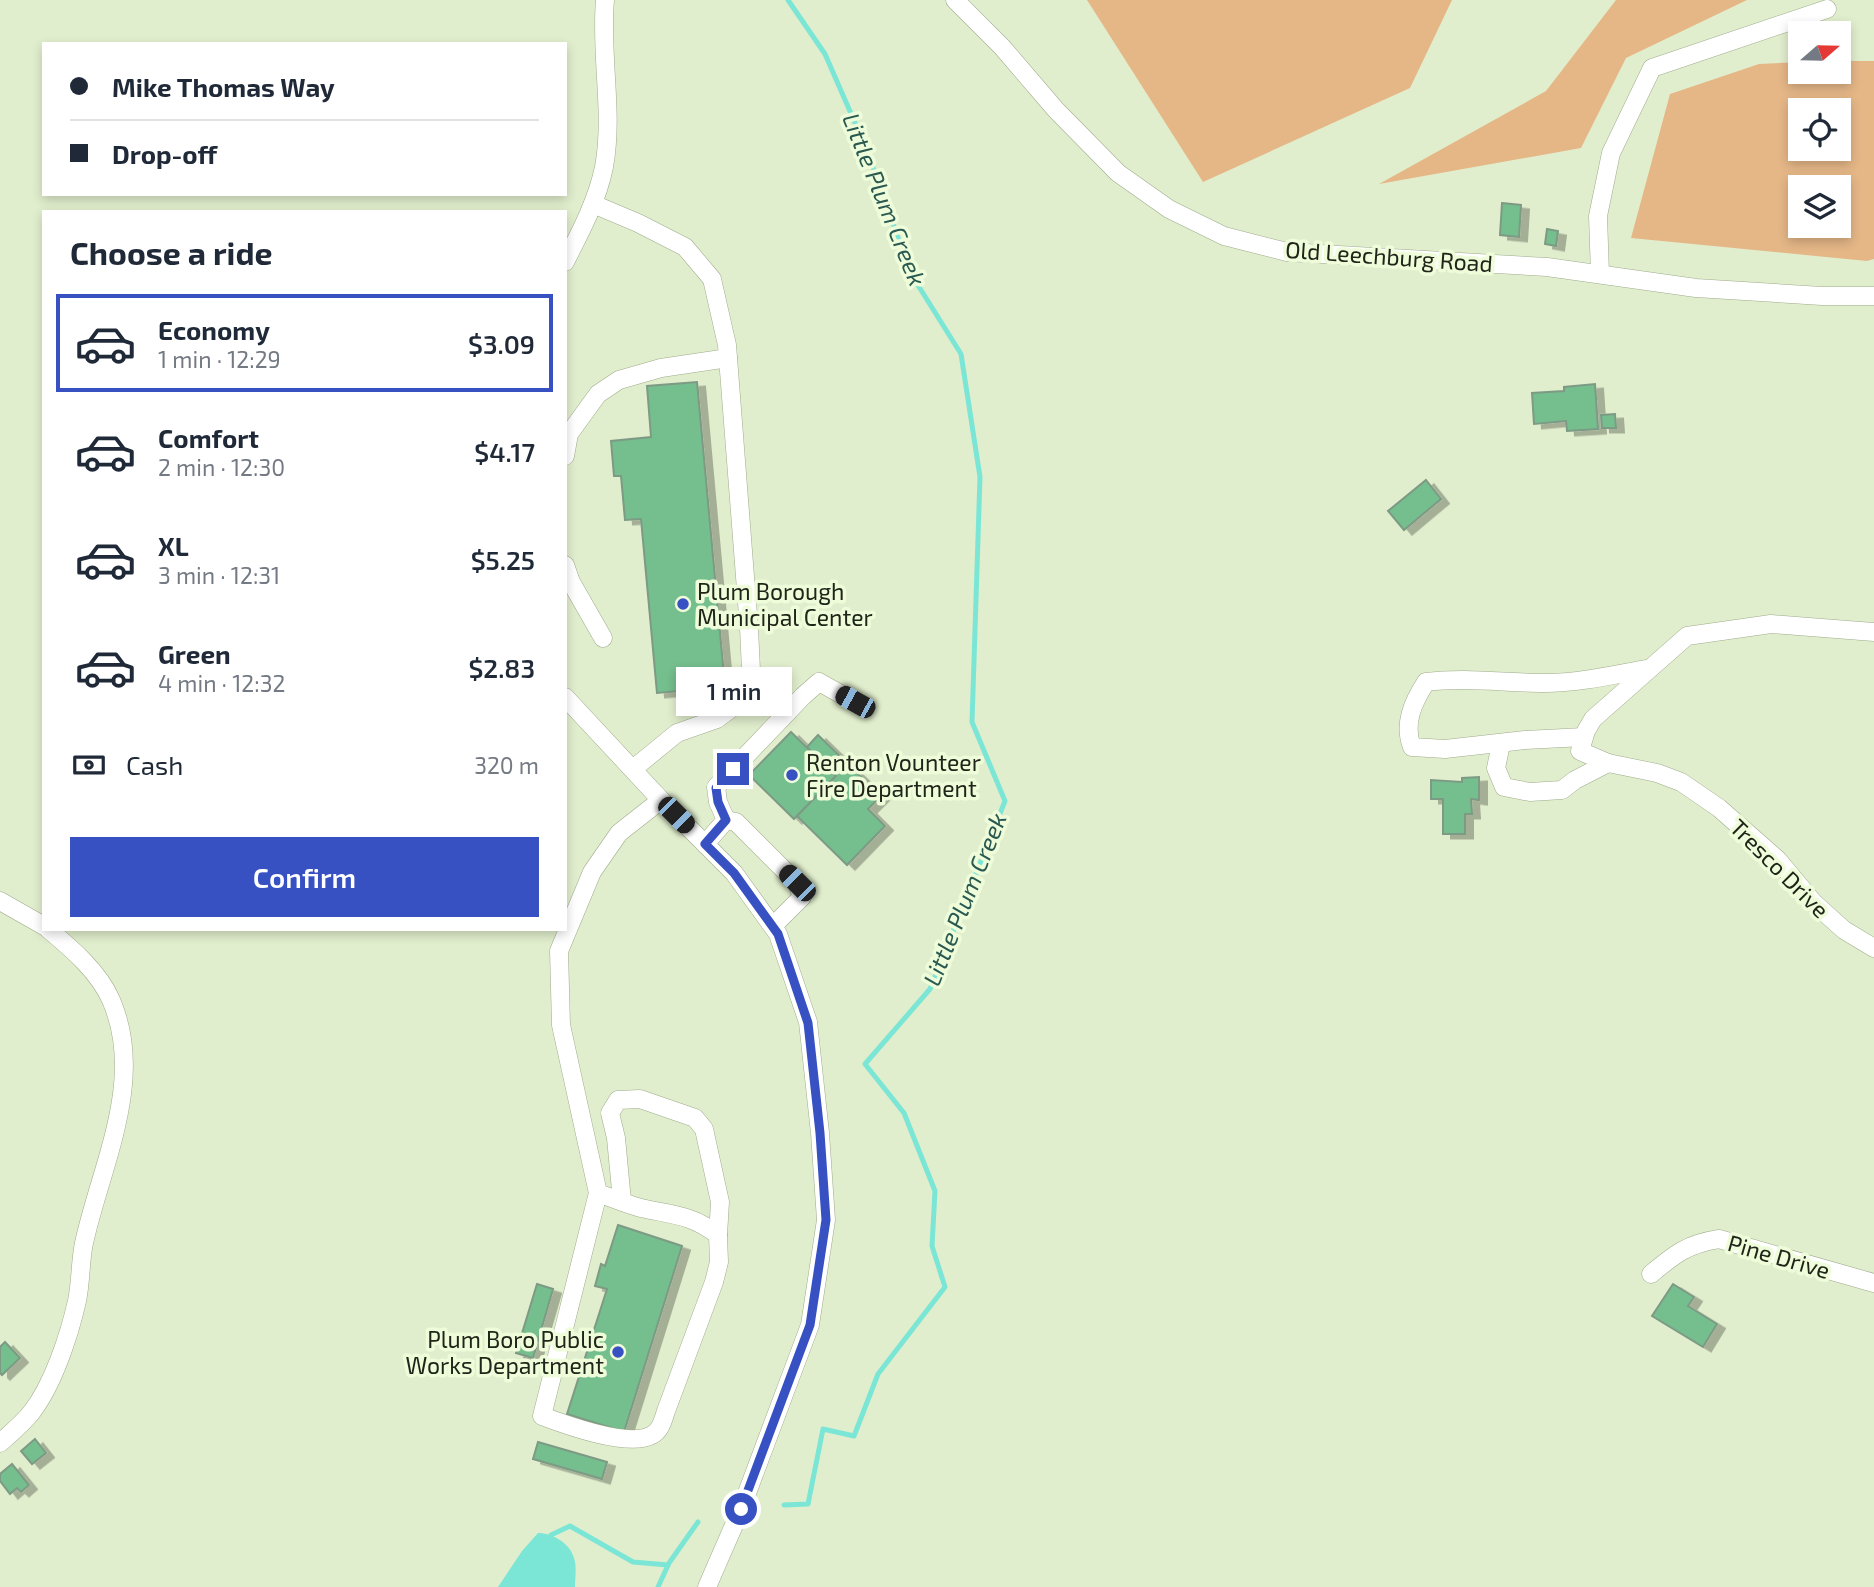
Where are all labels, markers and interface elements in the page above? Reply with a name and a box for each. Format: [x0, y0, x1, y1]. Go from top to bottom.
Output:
north arrow [1788, 21, 1852, 84]
map controls [1788, 21, 1851, 238]
text: Mike Thomas Way [112, 71, 335, 102]
button: locate [1788, 98, 1851, 161]
water label: Little Plum Creek [837, 108, 933, 290]
text: Drop-off [112, 138, 217, 169]
button: layers [1788, 175, 1851, 238]
text: Choose a ride [70, 233, 273, 271]
street label: Old Leechburg Road [1284, 235, 1494, 277]
icon: car [74, 312, 137, 375]
text: Economy [158, 314, 270, 345]
text: $3.09 [468, 328, 535, 359]
text: 1 min · 12:29 [158, 345, 281, 373]
icon: car [74, 420, 137, 483]
text: Comfort [158, 422, 259, 453]
text: $4.17 [474, 436, 535, 467]
text: 2 min · 12:30 [158, 453, 285, 481]
icon: car [74, 528, 137, 591]
text: XL [158, 530, 189, 561]
text: $5.25 [471, 544, 535, 575]
text: 3 min · 12:31 [158, 561, 280, 589]
place label: Plum Borough Municipal Center [697, 577, 873, 631]
marker: Plum Borough Municipal Center [675, 596, 691, 612]
icon: car [74, 636, 137, 699]
text: Green [158, 638, 231, 669]
text: $2.83 [468, 652, 535, 683]
callout: 1 min [675, 668, 791, 716]
text: 4 min · 12:32 [158, 669, 285, 697]
text: 1 min [707, 677, 761, 705]
car [832, 683, 879, 721]
icon: cash [70, 746, 108, 784]
place label: Renton Vounteer Fire Department [806, 748, 981, 802]
text: Cash [126, 749, 183, 780]
text: 320 m [474, 751, 539, 779]
route end [717, 753, 749, 785]
marker: Renton Vounteer Fire Department [784, 767, 800, 783]
car [654, 793, 699, 837]
water label: Little Plum Creek [916, 808, 1012, 990]
street label: Tresco Drive [1725, 813, 1835, 923]
button: Confirm [70, 837, 539, 917]
car [775, 861, 820, 905]
street label: Pine Drive [1725, 1228, 1833, 1284]
place label: Plum Boro Public Works Department [406, 1325, 604, 1379]
marker: Plum Boro Public Works Department [610, 1344, 626, 1360]
route start [725, 1493, 757, 1525]

